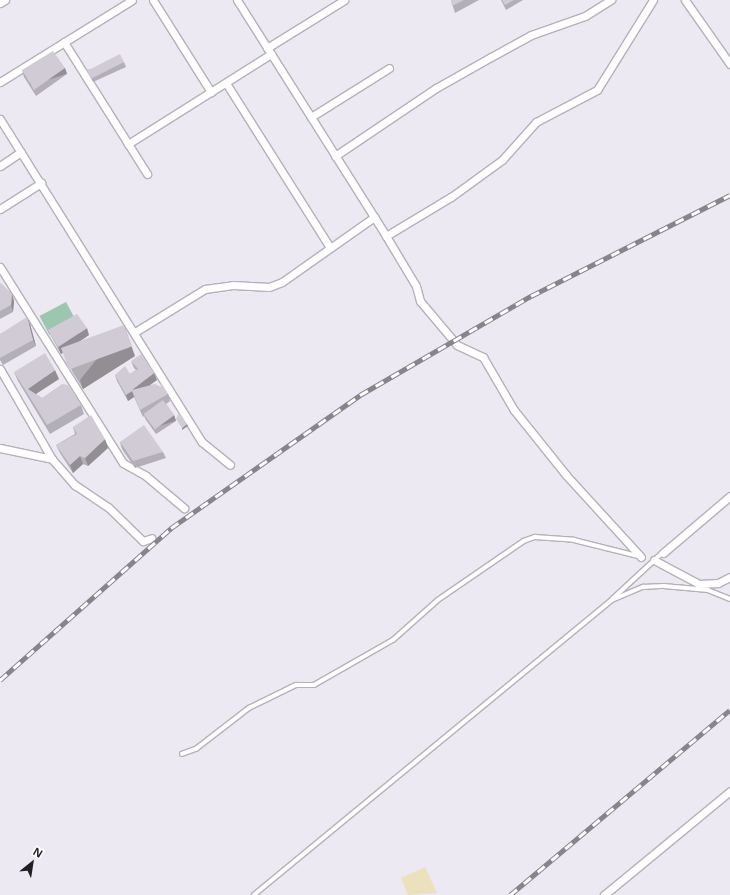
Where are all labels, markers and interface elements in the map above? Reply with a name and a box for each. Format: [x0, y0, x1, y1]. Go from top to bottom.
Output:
north arrow [12, 843, 52, 883]
text: N [31, 843, 46, 861]

